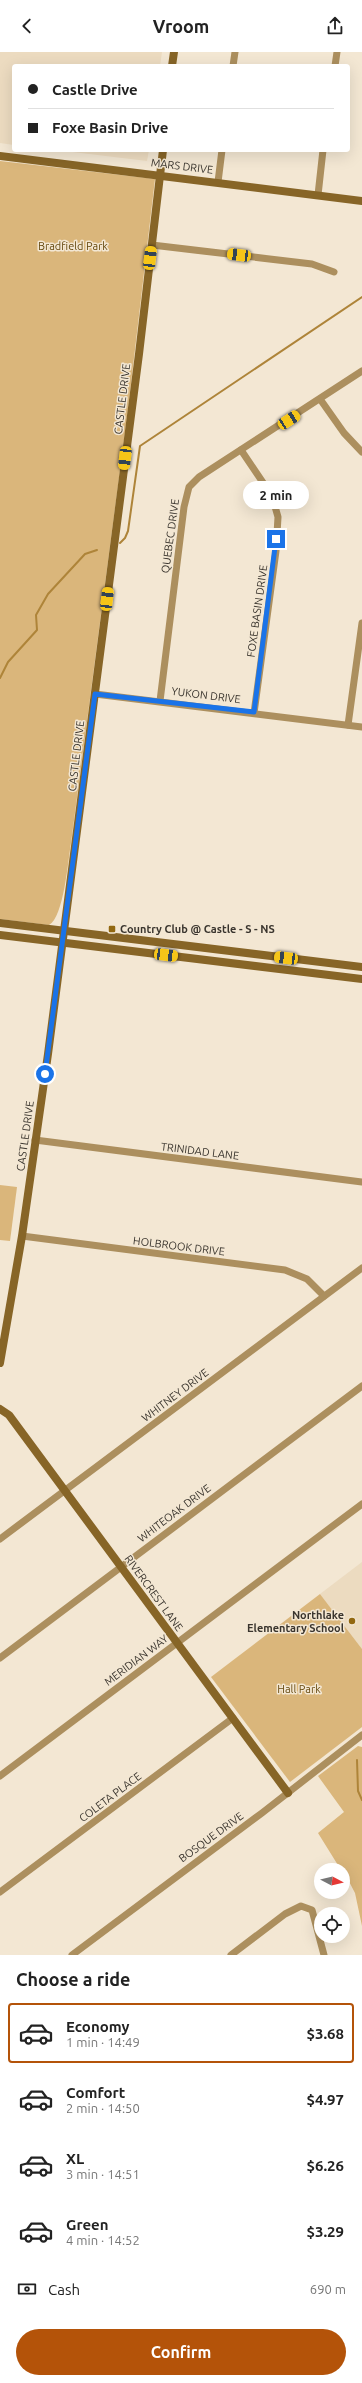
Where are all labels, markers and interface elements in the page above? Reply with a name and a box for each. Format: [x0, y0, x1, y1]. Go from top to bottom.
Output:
icon: back [16, 15, 38, 37]
icon: share [324, 15, 346, 37]
text: Vroom [153, 16, 209, 36]
text: Castle Drive [52, 81, 138, 98]
text: Foxe Basin Drive [52, 119, 168, 136]
street label: MARS DRIVE [150, 156, 214, 176]
park label: Bradfield Park [38, 240, 108, 252]
car [143, 245, 157, 271]
car [226, 248, 252, 262]
street label: CASTLE DRIVE [112, 363, 132, 435]
car [276, 408, 302, 432]
car [118, 445, 132, 471]
callout: 2 min [243, 481, 309, 509]
text: 2 min [260, 488, 292, 502]
street label: QUEBEC DRIVE [159, 498, 181, 574]
route end [267, 530, 285, 548]
street label: FOXE BASIN DRIVE [245, 564, 269, 658]
car [100, 586, 114, 612]
street label: YUKON DRIVE [171, 685, 241, 705]
street label: CASTLE DRIVE [66, 720, 86, 792]
place label: Country Club @ Castle - S - NS [120, 923, 275, 935]
marker: Country Club @ Castle - S - NS [107, 924, 117, 934]
car [153, 948, 179, 962]
car [273, 951, 299, 965]
route start [36, 1065, 54, 1083]
street label: CASTLE DRIVE [14, 1100, 36, 1172]
street label: TRINIDAD LANE [160, 1140, 240, 1162]
street label: HOLBROOK DRIVE [132, 1234, 226, 1258]
street label: WHITNEY DRIVE [139, 1366, 211, 1424]
street label: WHITEOAK DRIVE [135, 1482, 213, 1544]
street label: RIVERCREST LANE [122, 1553, 186, 1633]
place label: Northlake Elementary School [247, 1609, 345, 1634]
marker: Northlake Elementary School [347, 1616, 357, 1626]
street label: MERIDIAN WAY [102, 1632, 171, 1688]
park label: Hall Park [277, 1683, 321, 1695]
street label: COLETA PLACE [77, 1770, 143, 1824]
street label: BOSQUE DRIVE [176, 1810, 246, 1864]
north arrow [314, 1863, 350, 1899]
map controls [314, 1863, 350, 1943]
button: locate [314, 1907, 350, 1943]
text: Choose a ride [16, 1969, 130, 1989]
icon: car [18, 2015, 54, 2051]
text: Economy [66, 2018, 130, 2035]
text: $3.68 [306, 2025, 344, 2042]
text: 1 min · 14:49 [66, 2035, 140, 2049]
icon: car [18, 2081, 54, 2117]
text: Comfort [66, 2084, 125, 2101]
text: $4.97 [306, 2091, 344, 2108]
text: 2 min · 14:50 [66, 2101, 140, 2115]
icon: car [18, 2147, 54, 2183]
text: XL [66, 2150, 84, 2167]
text: $6.26 [306, 2157, 344, 2174]
text: 3 min · 14:51 [66, 2167, 140, 2181]
icon: car [18, 2213, 54, 2249]
text: Green [66, 2216, 108, 2233]
text: $3.29 [306, 2223, 344, 2240]
text: 4 min · 14:52 [66, 2233, 140, 2247]
icon: cash [16, 2278, 38, 2300]
text: Cash [48, 2281, 80, 2298]
text: 690 m [310, 2282, 346, 2296]
button: Confirm [16, 2329, 346, 2375]

